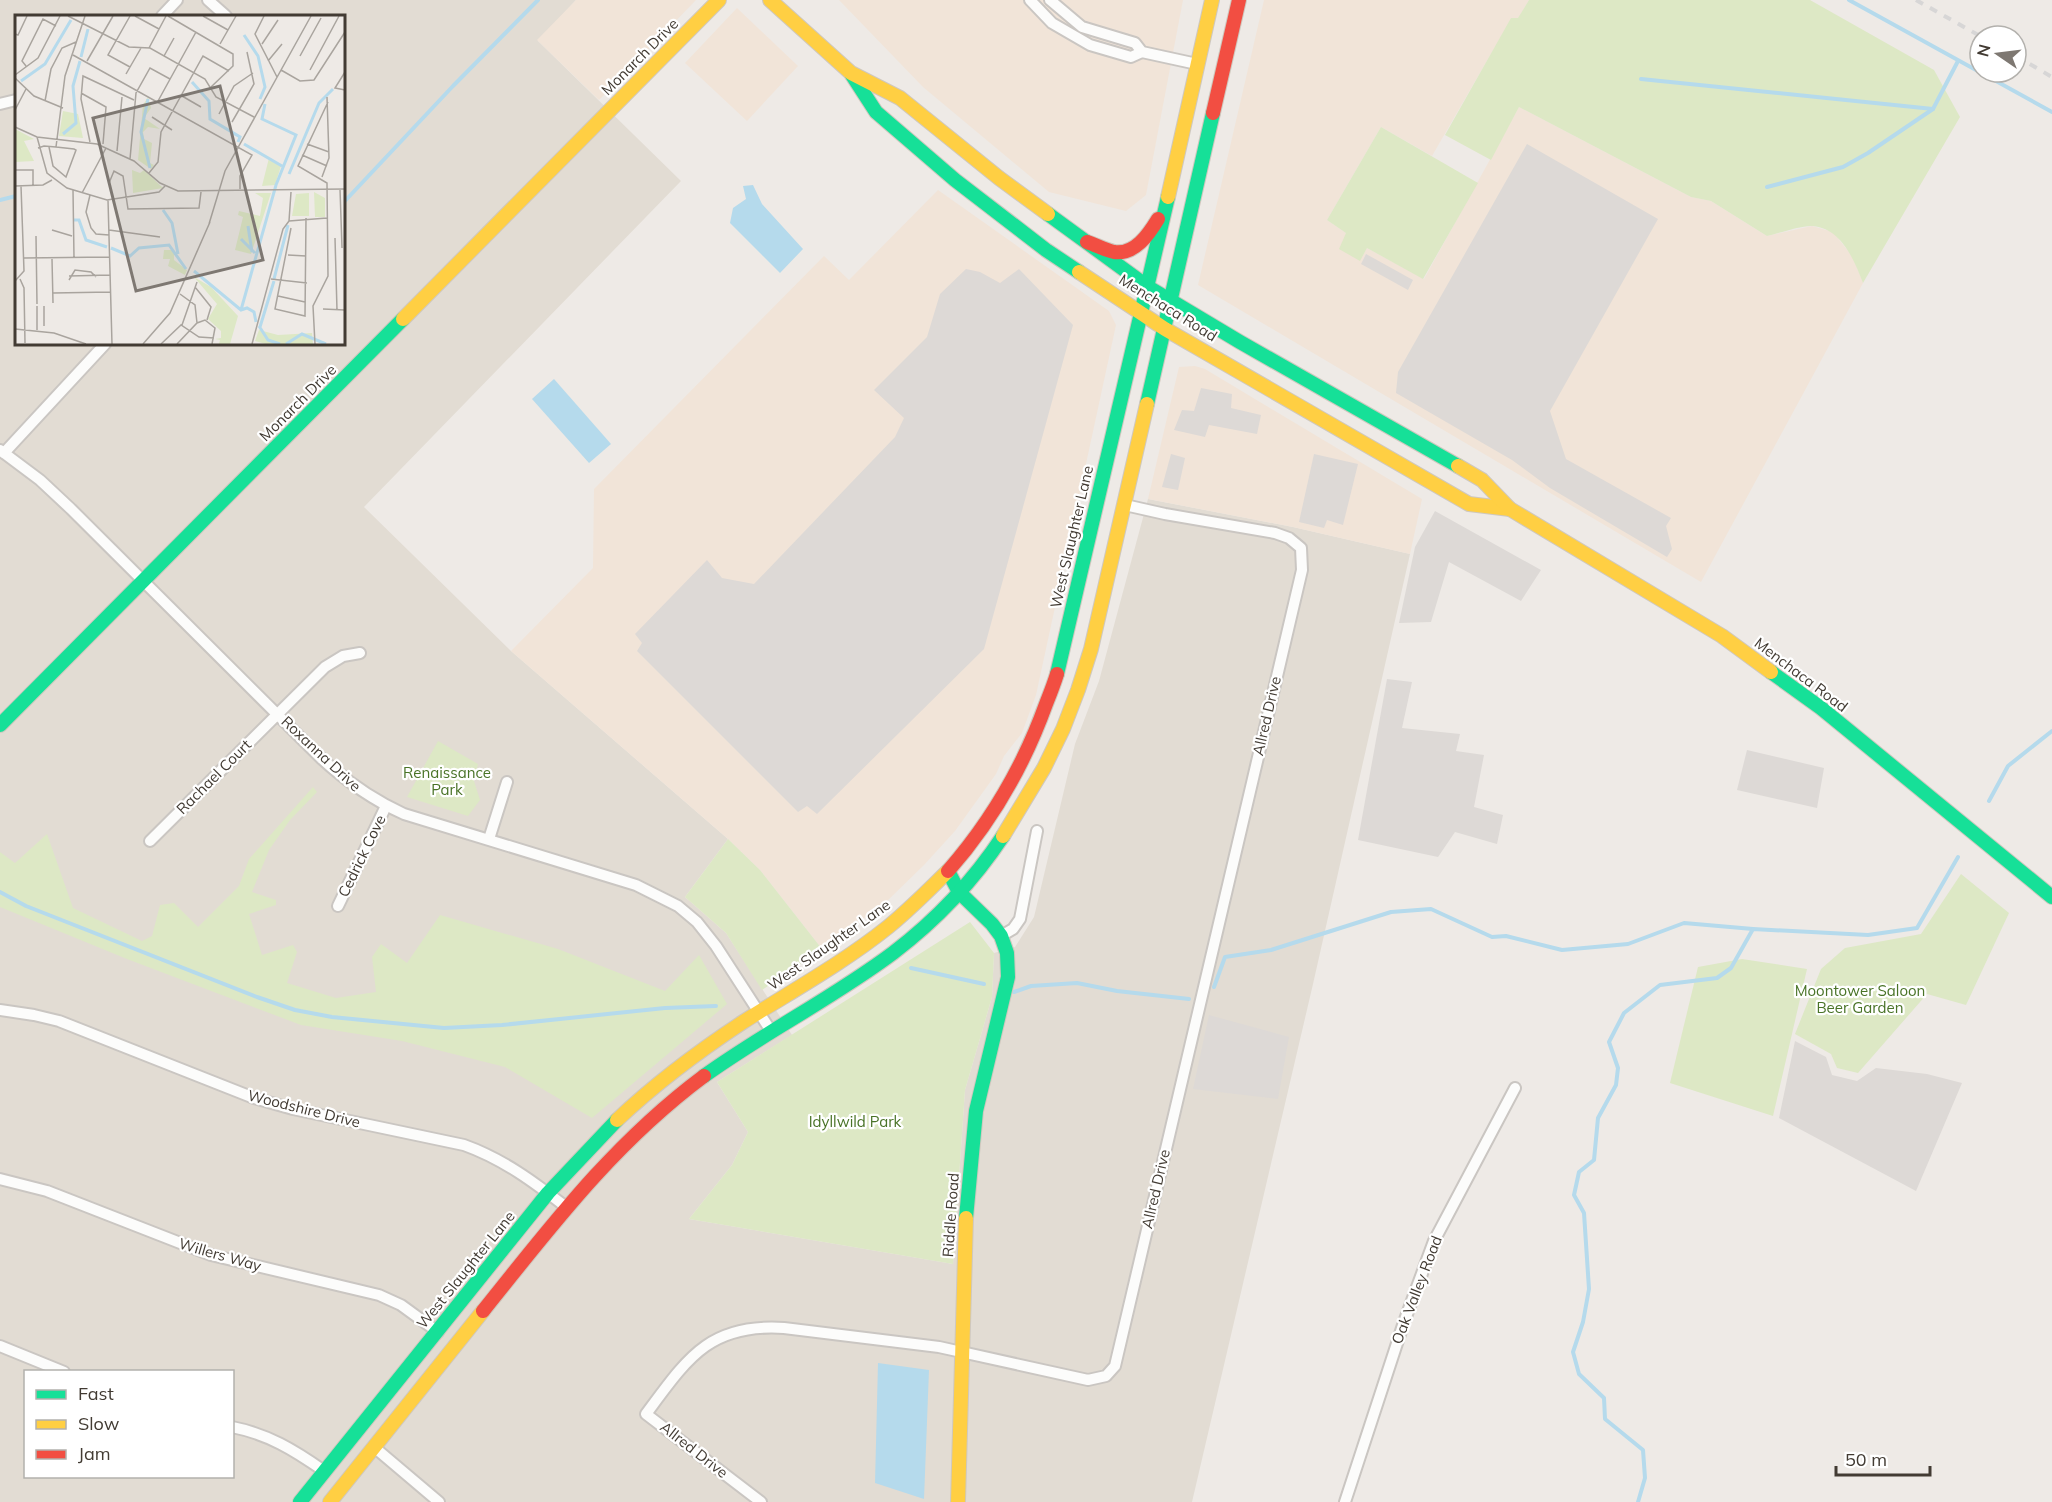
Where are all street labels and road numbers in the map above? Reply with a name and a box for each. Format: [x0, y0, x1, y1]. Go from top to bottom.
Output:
street label: Monarch Drive [597, 14, 682, 99]
street label: Menchaca Road [1116, 270, 1221, 345]
street label: Monarch Drive [255, 360, 340, 445]
street label: West Slaughter Lane [1046, 464, 1097, 610]
street label: Menchaca Road [1751, 633, 1852, 716]
street label: Allred Drive [1248, 674, 1285, 757]
street label: Roxanna Drive [277, 712, 365, 795]
street label: Rachael Court [172, 735, 255, 818]
street label: Cedrick Cove [333, 812, 390, 900]
street label: West Slaughter Lane [764, 895, 894, 994]
street label: Woodshire Drive [246, 1085, 362, 1132]
street label: Allred Drive [1137, 1147, 1174, 1230]
street label: Riddle Road [938, 1172, 963, 1258]
street label: West Slaughter Lane [412, 1207, 519, 1332]
street label: Oak Valley Road [1387, 1233, 1446, 1347]
street label: Willers Way [177, 1234, 264, 1275]
street label: Allred Drive [657, 1417, 732, 1482]

